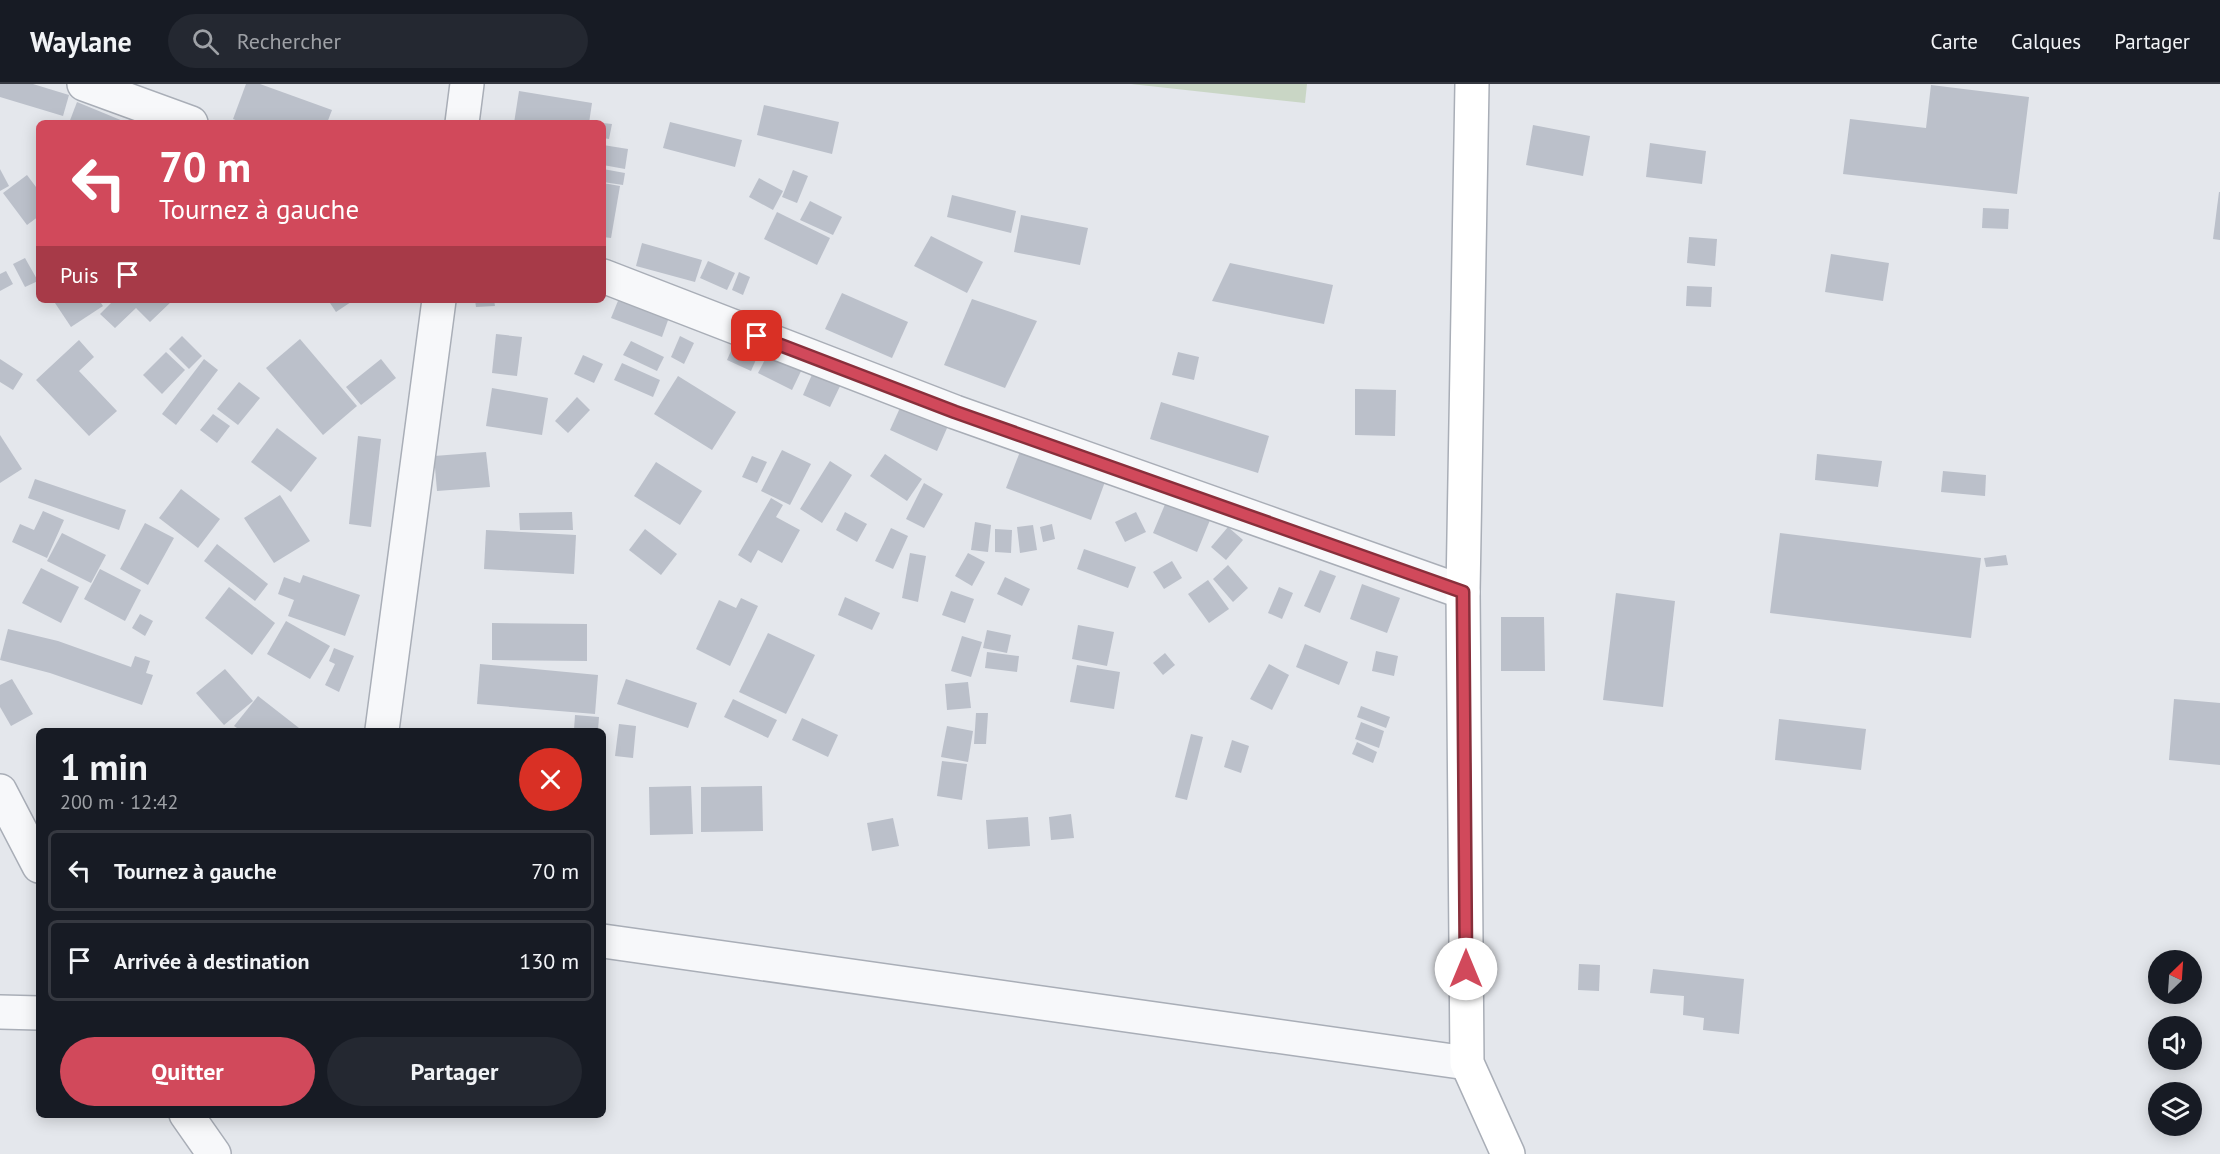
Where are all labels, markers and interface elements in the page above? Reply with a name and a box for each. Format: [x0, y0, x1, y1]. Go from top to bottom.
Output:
search box [168, 14, 588, 68]
text: Waylane [30, 23, 132, 60]
icon: search [189, 25, 222, 58]
text: Rechercher [237, 27, 341, 55]
text: Carte [1931, 28, 1978, 55]
text: Calques [2011, 28, 2081, 55]
text: Partager [2114, 28, 2190, 55]
text: 70 m [159, 139, 251, 194]
icon: left [60, 144, 138, 222]
text: Tournez à gauche [159, 192, 359, 226]
icon: arrive [111, 258, 144, 291]
text: Puis [60, 261, 99, 289]
pin [731, 310, 782, 361]
icon: arrive [740, 319, 773, 352]
text: 1 min [60, 743, 148, 790]
button: close [519, 748, 582, 811]
text: 200 m · 12:42 [60, 789, 178, 815]
icon: left [63, 854, 96, 887]
text: Tournez à gauche [114, 857, 277, 885]
text: 70 m [531, 857, 579, 885]
position arrow [1434, 937, 1498, 1001]
icon: arrive [63, 944, 96, 977]
text: Arrivée à destination [114, 947, 310, 975]
text: 130 m [519, 947, 579, 975]
north arrow [2148, 950, 2202, 1004]
map controls [2148, 950, 2202, 1136]
button: sound [2148, 1016, 2202, 1070]
button: Quitter [60, 1037, 315, 1106]
button: Partager [327, 1037, 582, 1106]
button: layers [2148, 1082, 2202, 1136]

